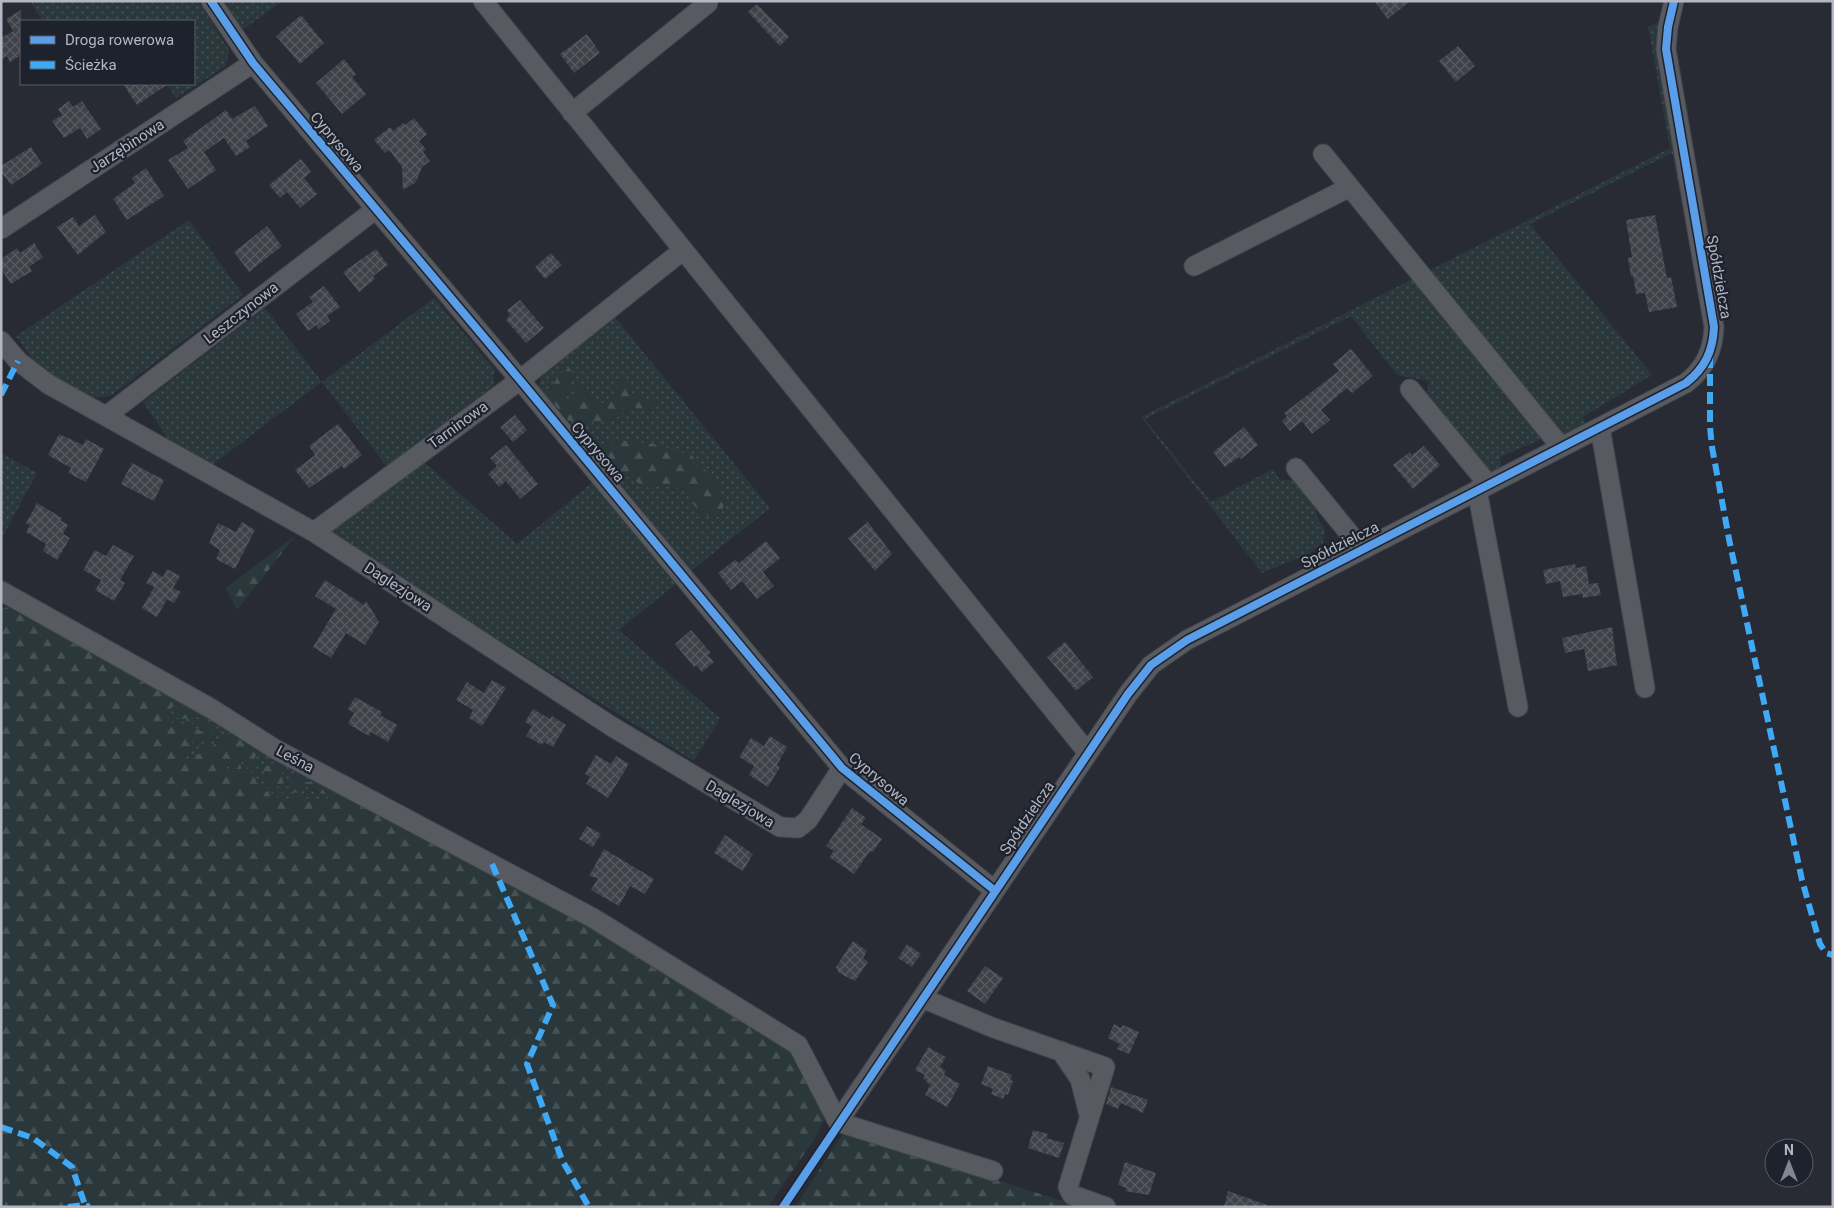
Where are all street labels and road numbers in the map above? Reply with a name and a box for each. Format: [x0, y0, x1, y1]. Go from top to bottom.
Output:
street label: Cyprysowa [307, 108, 367, 176]
street label: Jarzębinowa [86, 115, 168, 177]
street label: Spółdzielcza [1703, 234, 1735, 320]
street label: Leszczynowa [200, 278, 282, 348]
street label: Tarninowa [425, 397, 491, 453]
street label: Cyprysowa [568, 418, 628, 486]
street label: Spółdzielcza [1298, 518, 1382, 572]
street label: Daglezjowa [361, 558, 435, 616]
street label: Leśna [273, 742, 317, 776]
street label: Cyprysowa [845, 749, 913, 809]
street label: Daglezjowa [702, 776, 778, 832]
street label: Spółdzielcza [996, 778, 1058, 858]

